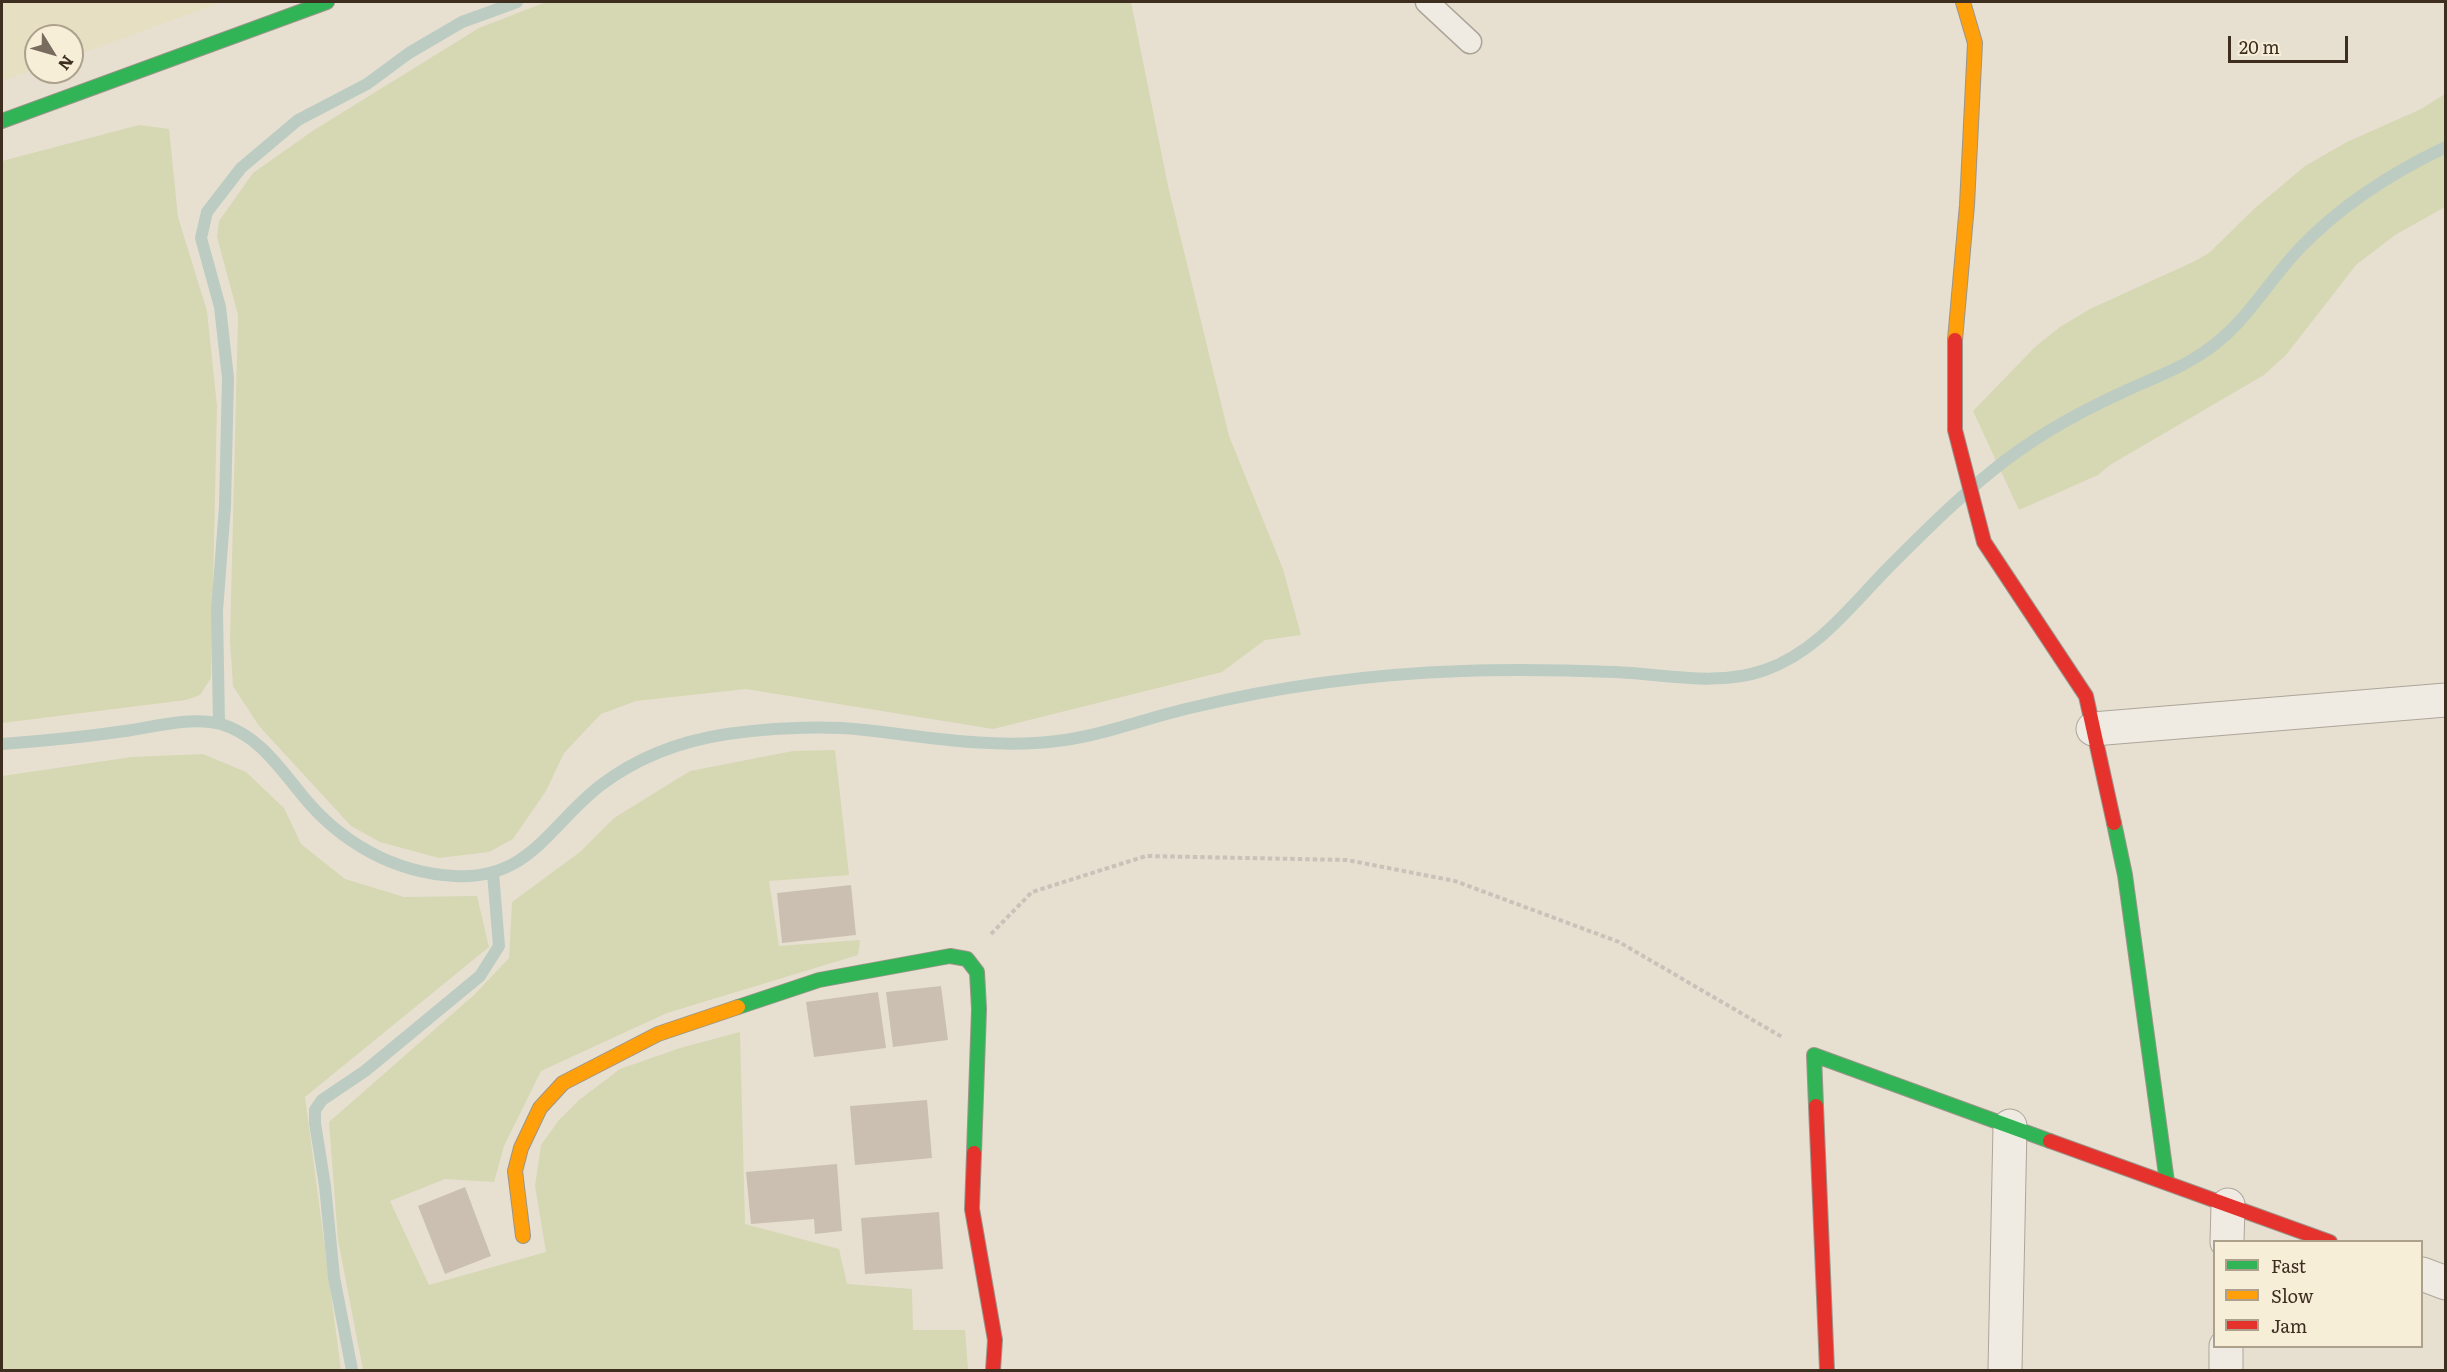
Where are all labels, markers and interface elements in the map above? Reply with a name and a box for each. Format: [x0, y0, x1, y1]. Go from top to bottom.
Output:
north arrow [24, 24, 84, 84]
scale bar [2231, 24, 2351, 62]
text: 20 m [2239, 33, 2280, 60]
text: N [53, 51, 80, 76]
legend [2213, 1240, 2423, 1348]
text: Fast [2271, 1252, 2306, 1279]
text: Slow [2271, 1282, 2313, 1309]
text: Jam [2271, 1312, 2307, 1339]

